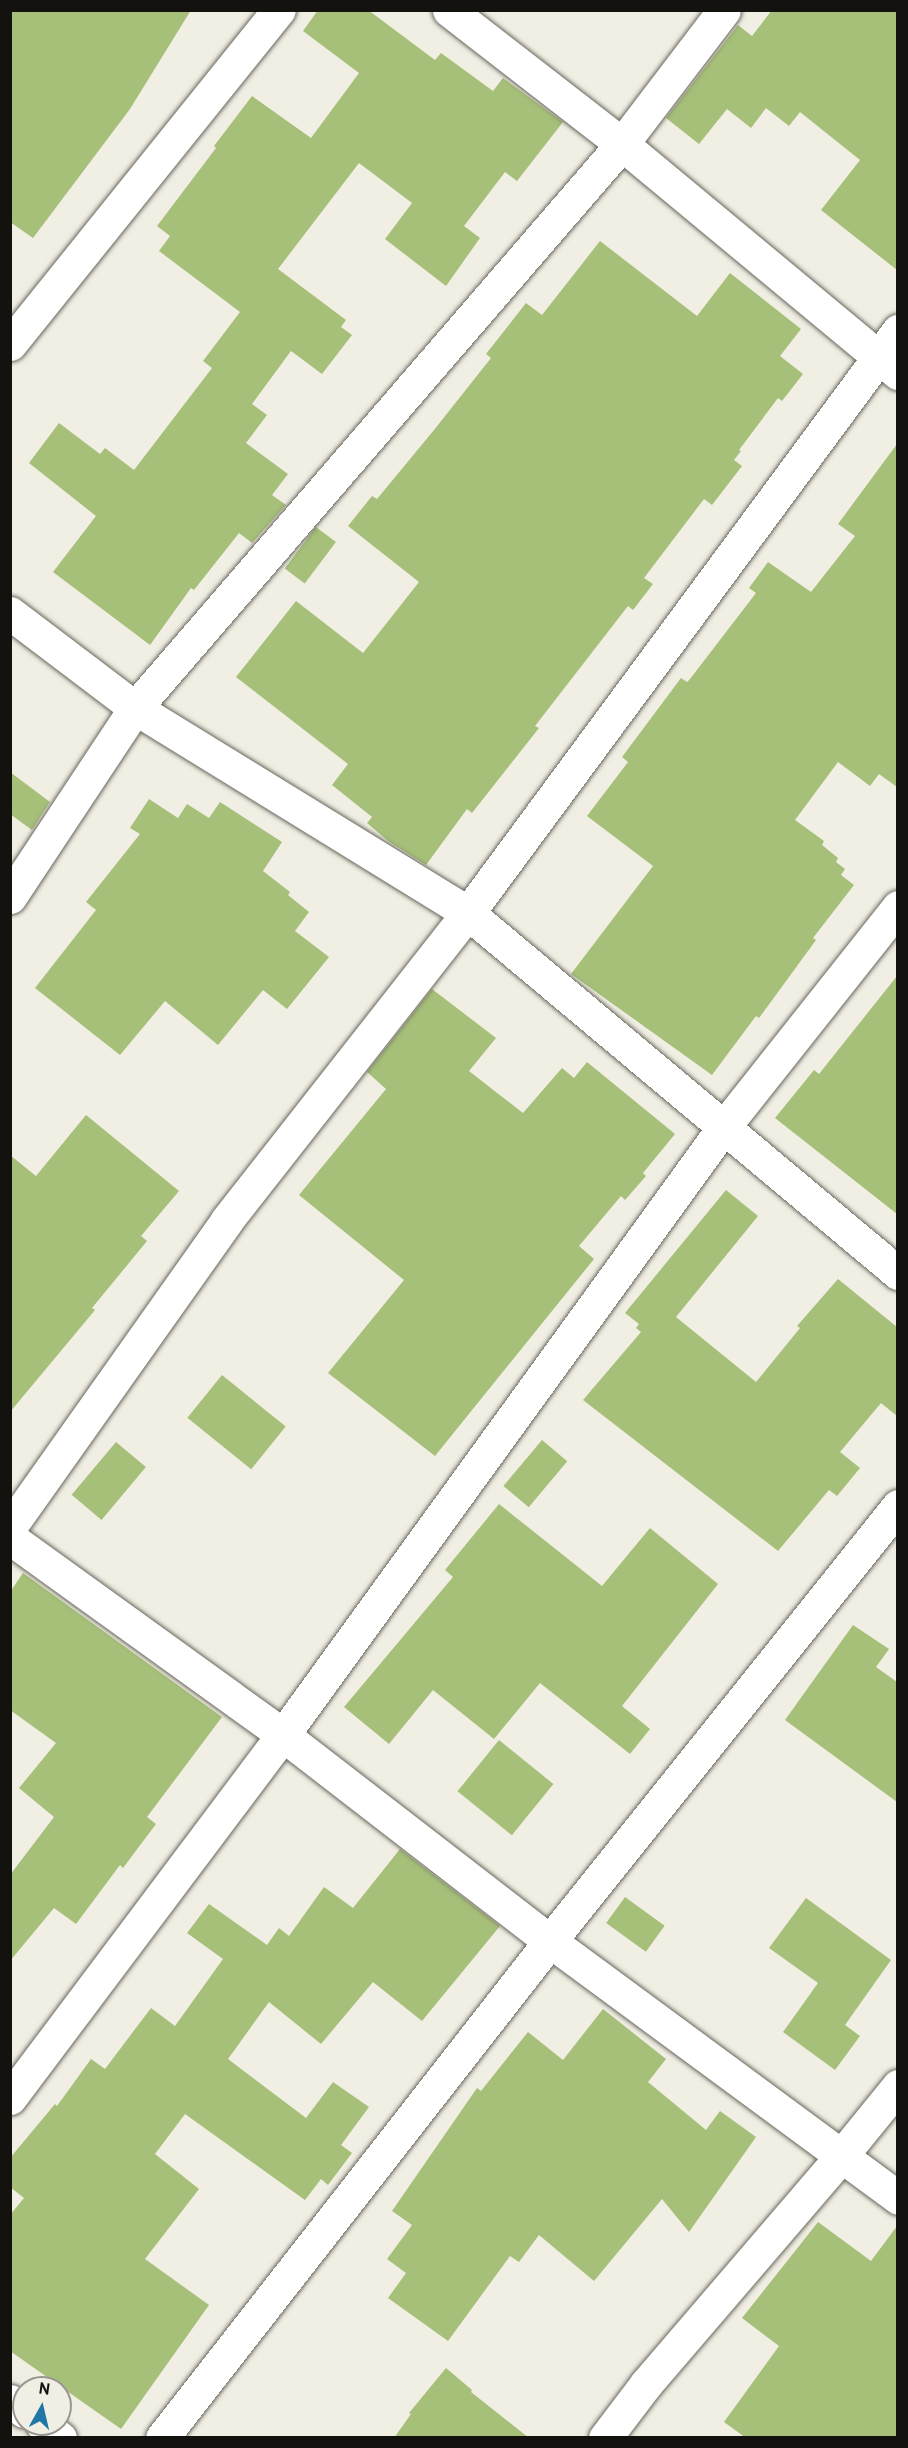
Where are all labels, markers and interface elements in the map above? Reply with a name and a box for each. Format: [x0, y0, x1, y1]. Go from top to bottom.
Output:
north arrow [12, 2376, 72, 2436]
text: N [37, 2379, 51, 2401]

